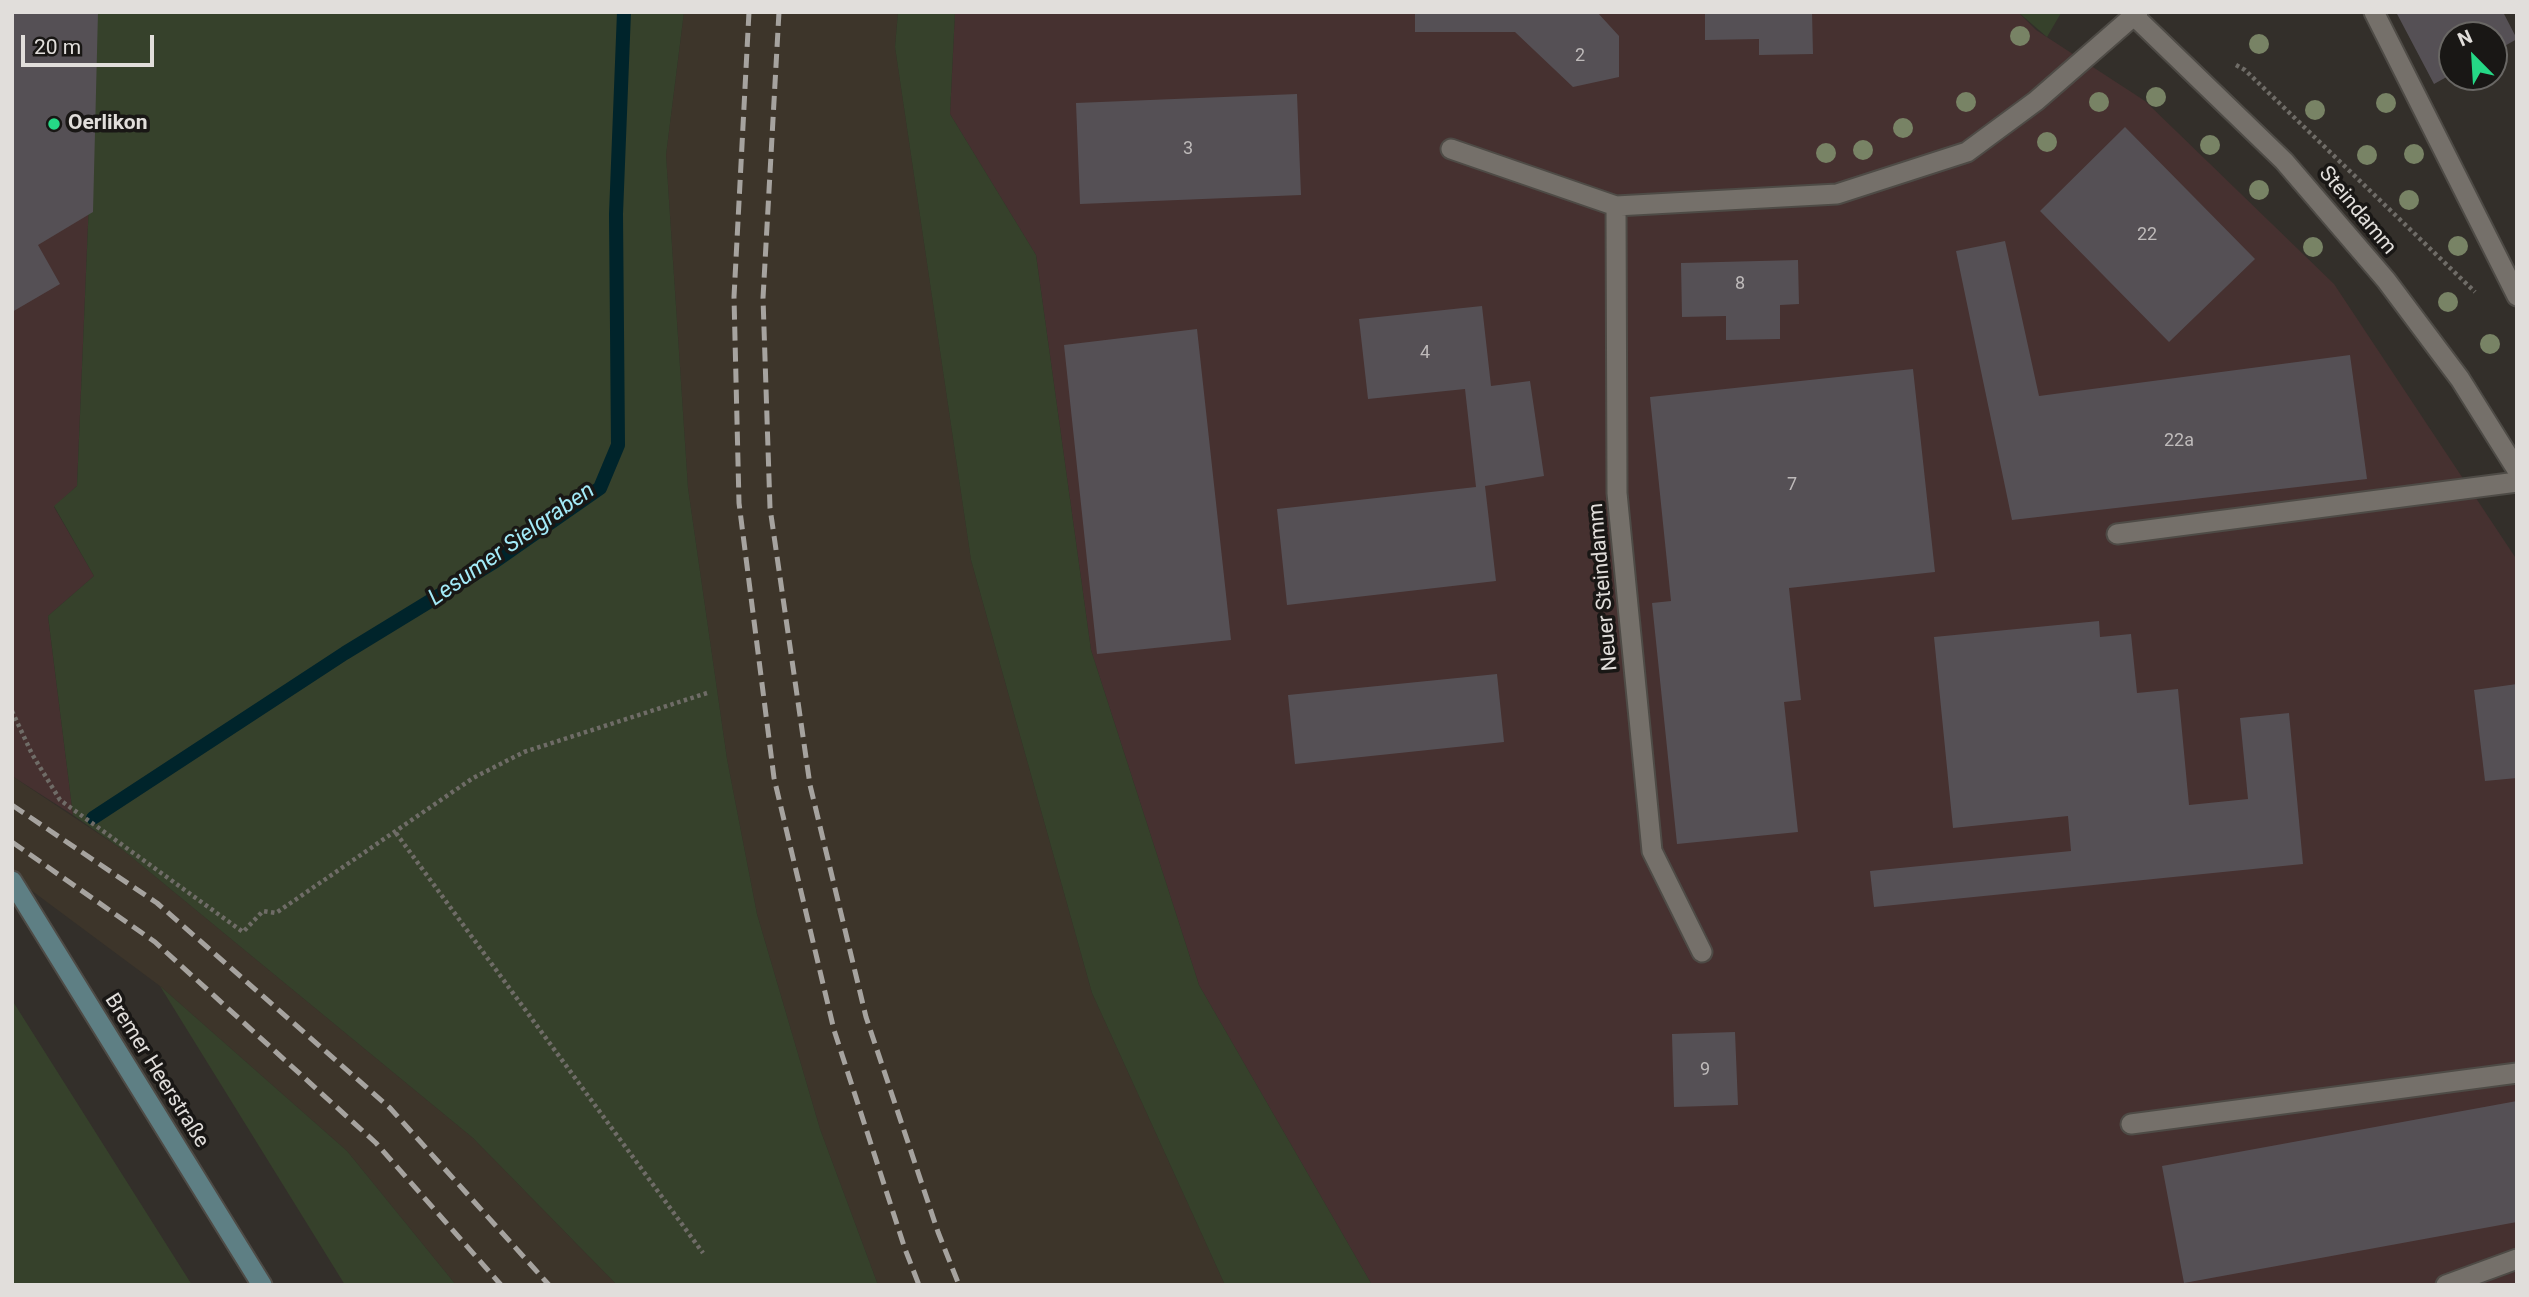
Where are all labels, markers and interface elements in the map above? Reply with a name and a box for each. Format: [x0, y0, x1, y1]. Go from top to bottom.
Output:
scale bar [24, 21, 158, 65]
north arrow [2438, 21, 2508, 91]
text: N [2454, 25, 2476, 51]
text: 20 m [34, 35, 81, 59]
house number: 2 [1575, 45, 1585, 67]
place label: Oerlikon [68, 111, 147, 137]
marker: Oerlikon [46, 116, 62, 132]
house number: 3 [1183, 138, 1193, 160]
street label: Steindamm [2313, 162, 2401, 260]
house number: 22 [2137, 224, 2157, 246]
house number: 8 [1735, 273, 1745, 295]
house number: 4 [1420, 342, 1430, 364]
house number: 22a [2164, 430, 2194, 452]
house number: 7 [1787, 474, 1797, 496]
water label: Lesumer Sielgraben [424, 477, 600, 613]
street label: Neuer Steindamm [1584, 502, 1624, 672]
street label: Bremer Heerstraße [98, 989, 214, 1153]
house number: 9 [1700, 1059, 1710, 1081]

